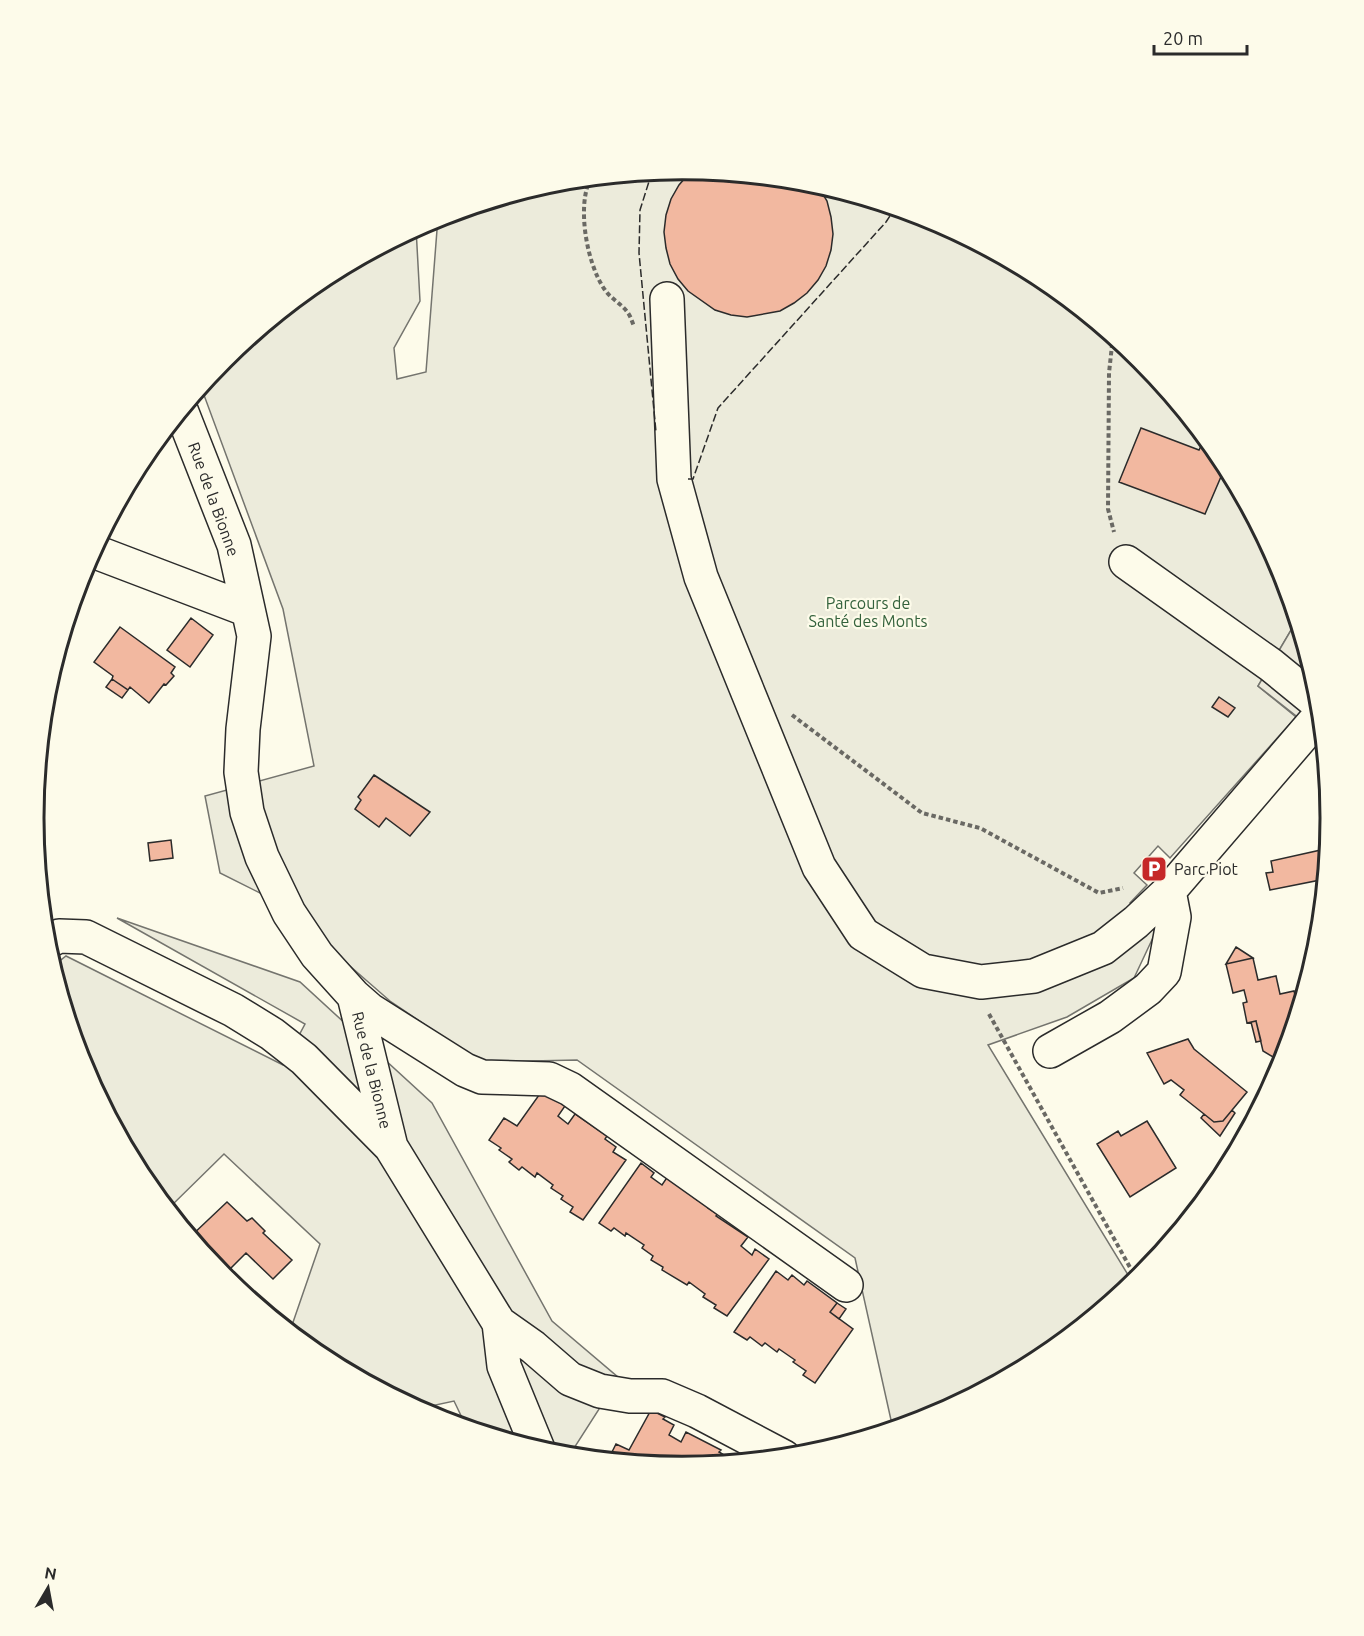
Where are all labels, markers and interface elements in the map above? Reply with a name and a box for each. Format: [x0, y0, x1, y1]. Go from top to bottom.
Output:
scale bar [1154, 18, 1247, 56]
text: 20 m [1163, 28, 1203, 48]
street label: Rue de la Bionne [185, 439, 243, 559]
park label: Parcours de Santé des Monts [809, 594, 928, 630]
parking icon: Parc Piot [1139, 854, 1169, 884]
place label: Parc Piot [1174, 860, 1239, 878]
street label: Rue de la Bionne [349, 1010, 395, 1130]
north arrow [18, 1558, 78, 1618]
text: N [43, 1563, 58, 1583]

